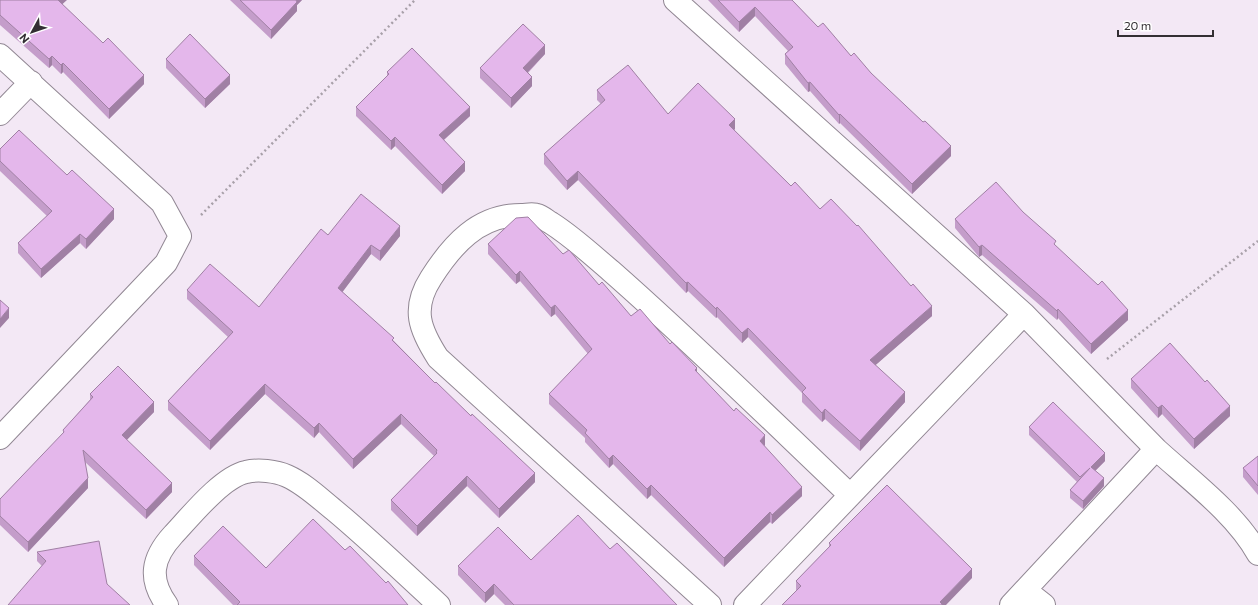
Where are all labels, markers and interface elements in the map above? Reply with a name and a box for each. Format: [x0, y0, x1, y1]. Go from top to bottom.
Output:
north arrow [12, 12, 52, 52]
scale bar [1118, 12, 1213, 38]
text: 20 m [1124, 18, 1151, 32]
text: N [16, 31, 32, 46]

